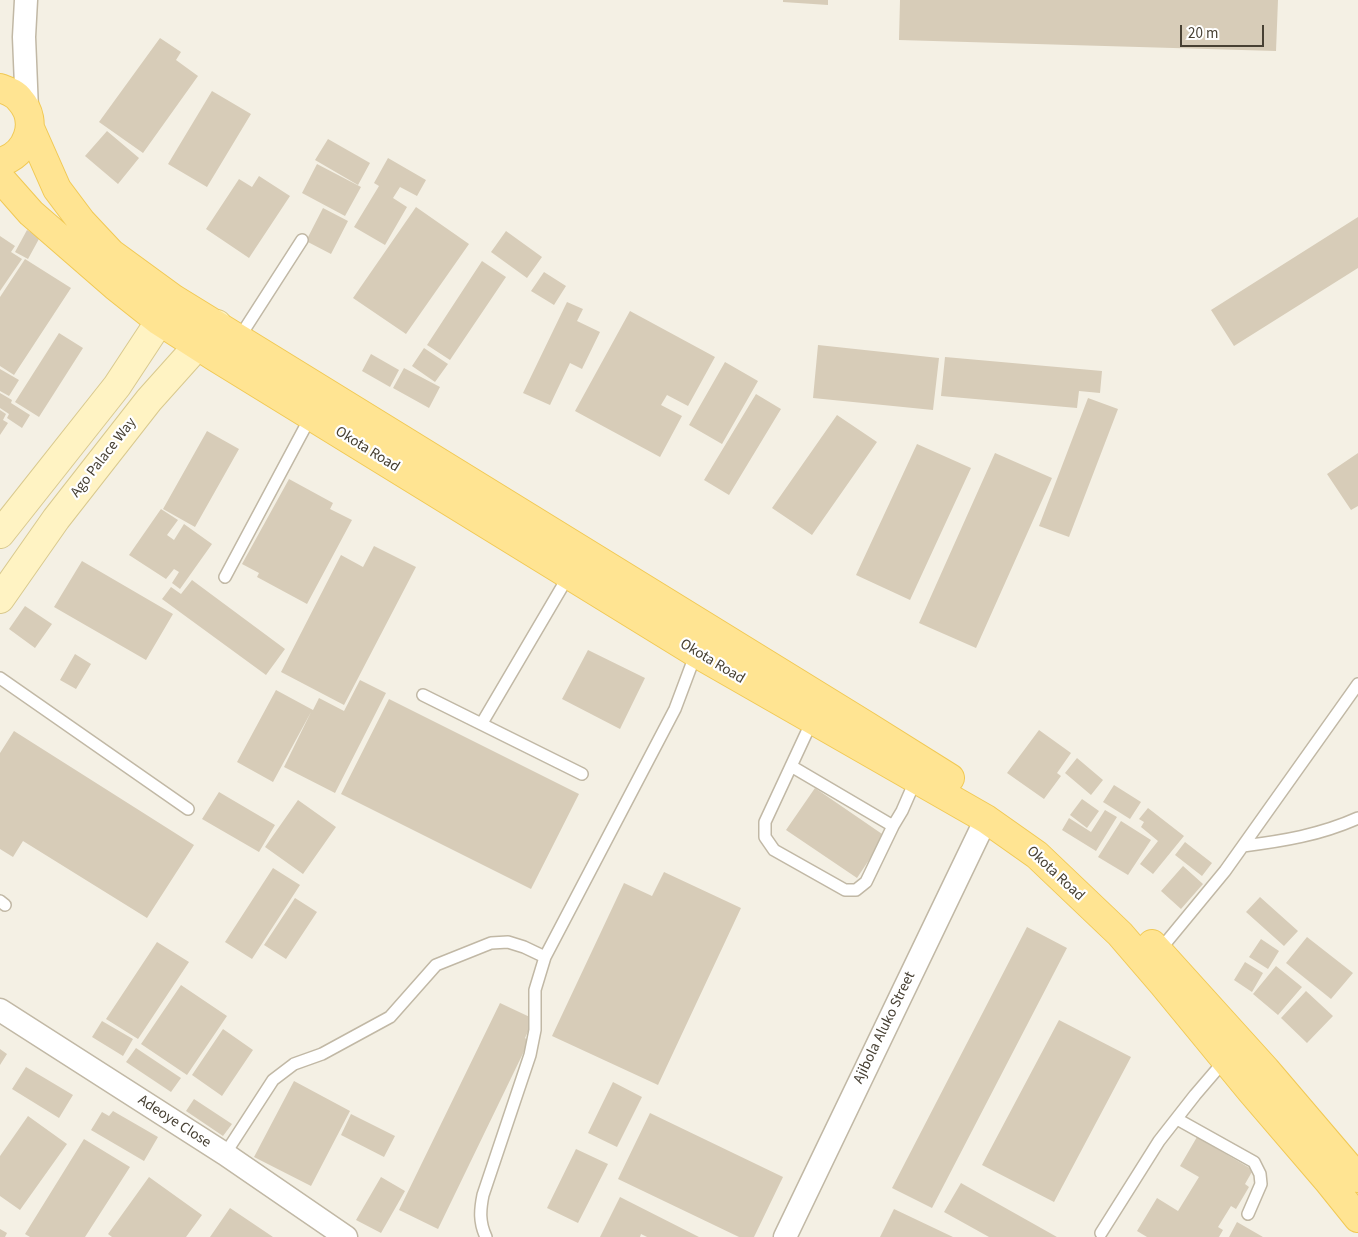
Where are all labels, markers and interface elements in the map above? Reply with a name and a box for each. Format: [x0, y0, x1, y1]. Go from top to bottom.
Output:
scale bar [1183, 15, 1267, 47]
text: 20 m [1188, 23, 1218, 44]
street label: Ago Palace Way [67, 414, 141, 502]
street label: Okota Road [331, 423, 403, 477]
street label: Okota Road [676, 636, 748, 688]
street label: Okota Road [1022, 843, 1088, 905]
street label: Ajibola Aluko Street [850, 969, 920, 1087]
street label: Adeoye Close [134, 1092, 214, 1152]

